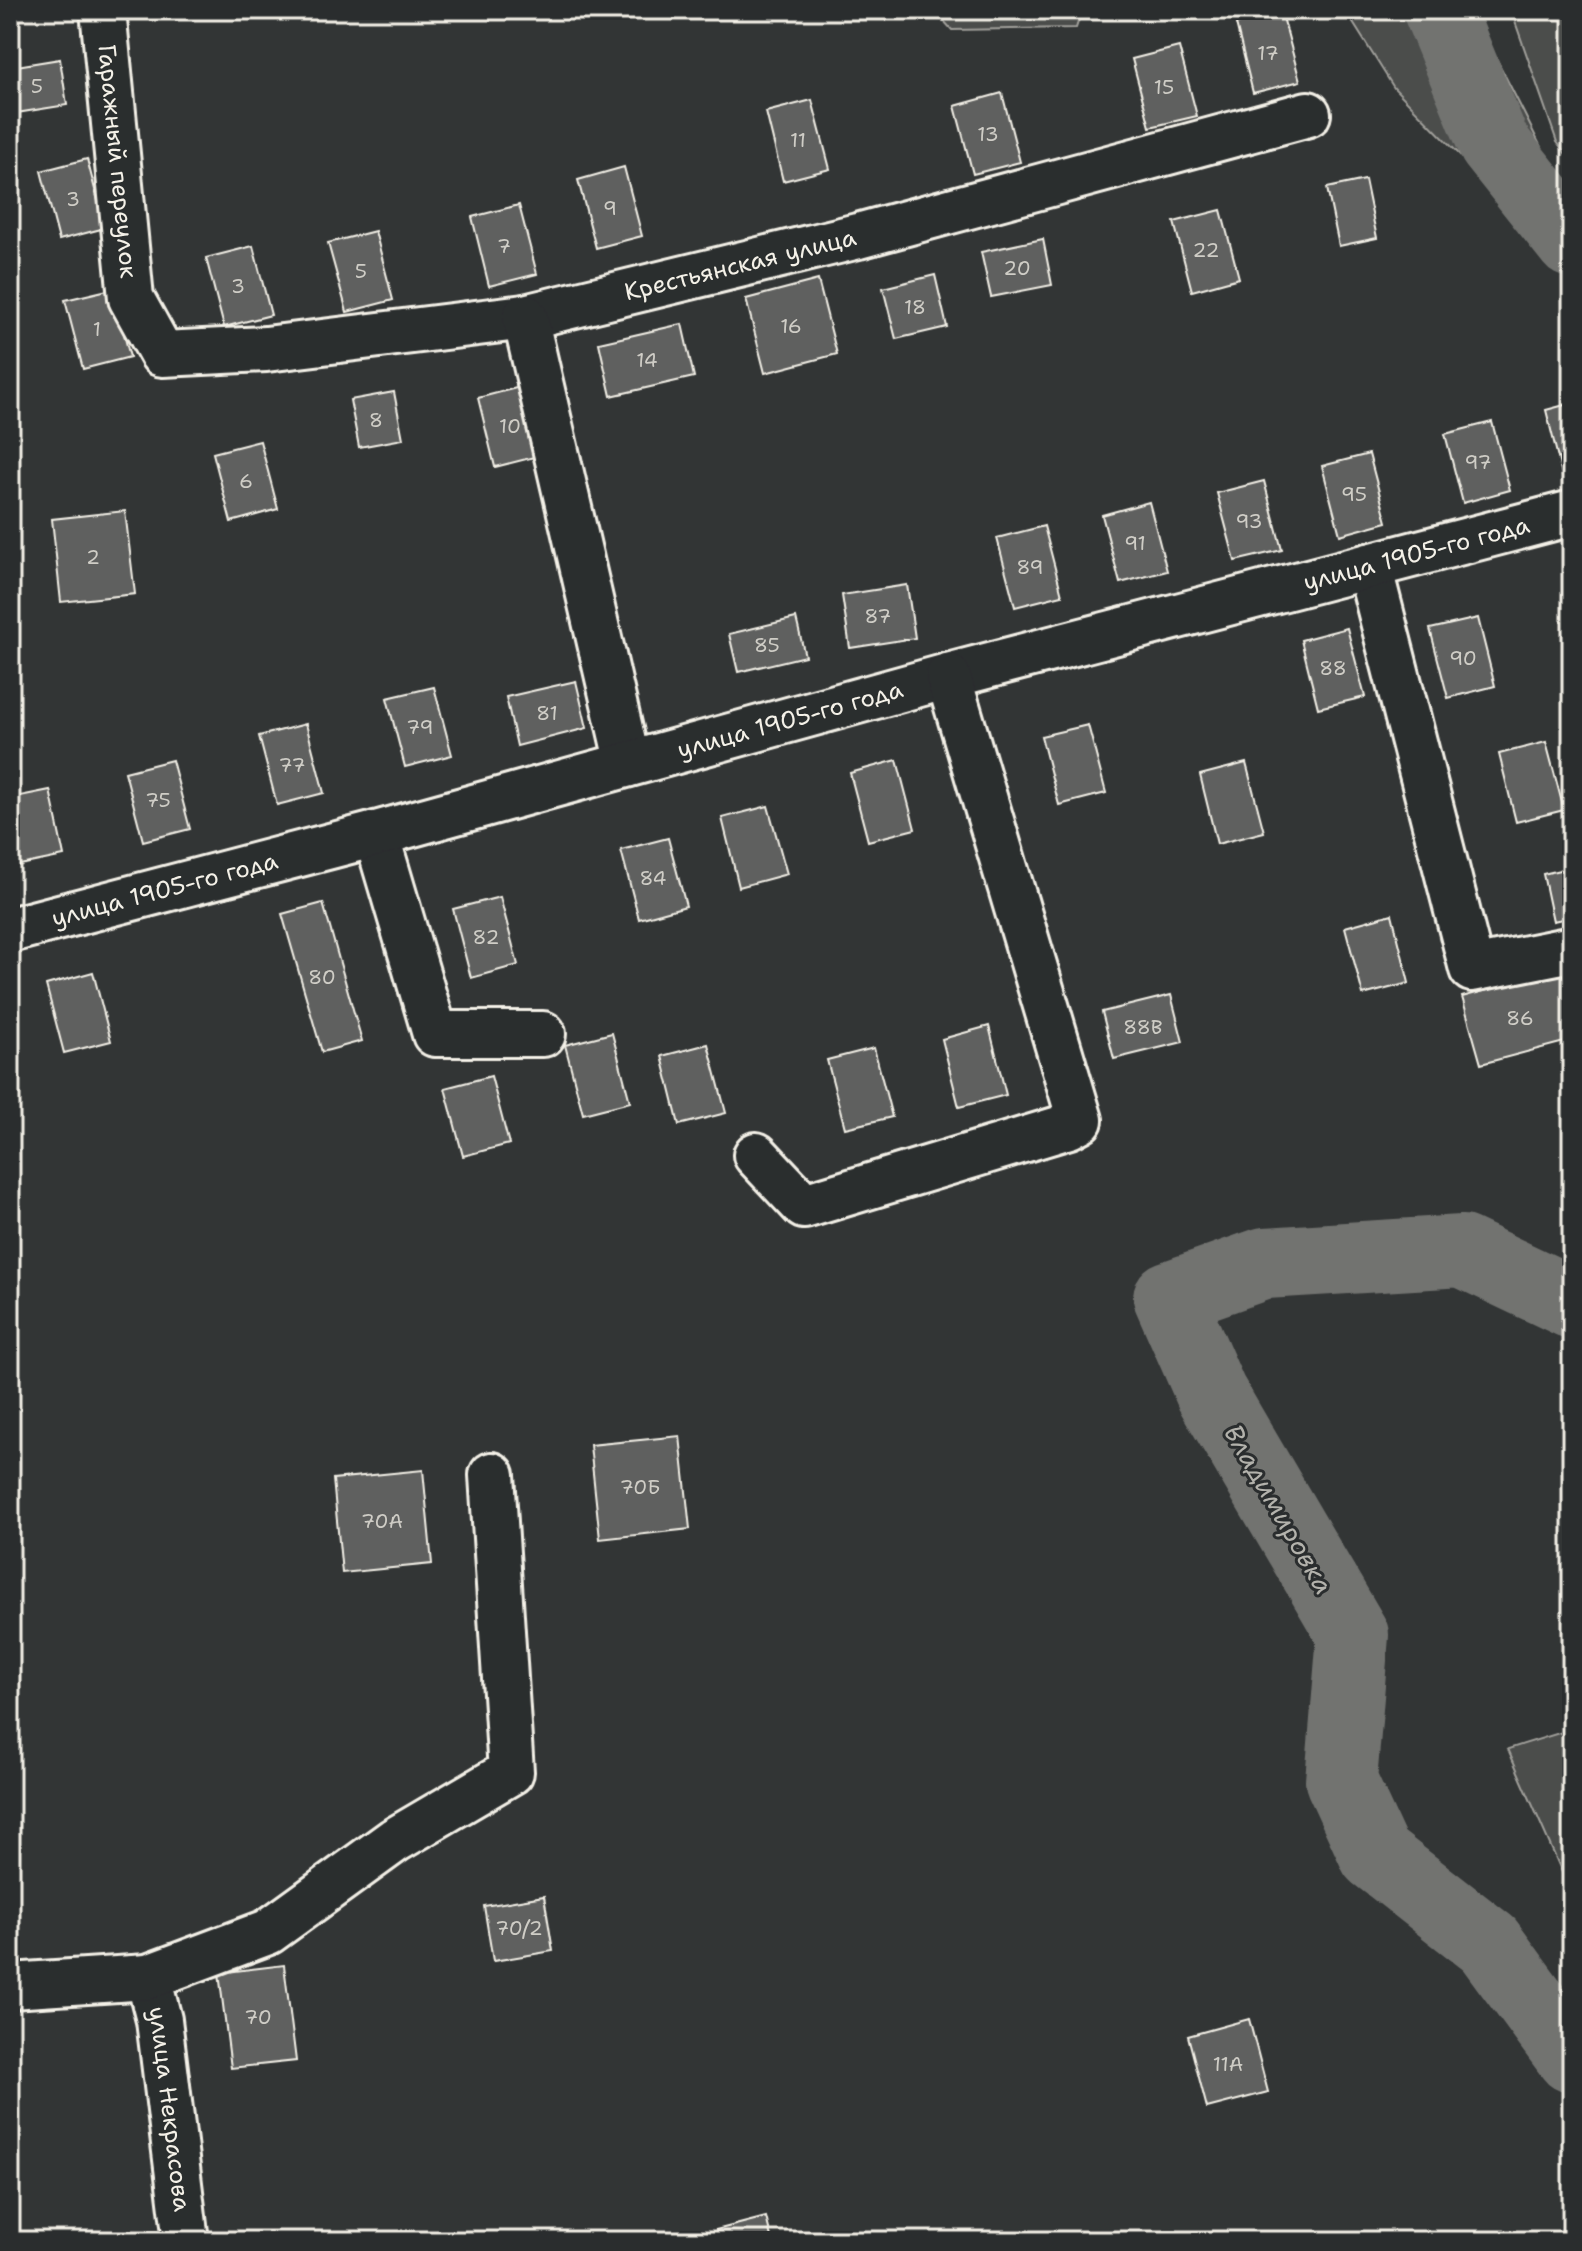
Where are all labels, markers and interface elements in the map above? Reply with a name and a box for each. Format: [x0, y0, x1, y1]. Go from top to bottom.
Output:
house number: 17 [1257, 40, 1279, 66]
street label: Гаражный переулок [90, 43, 145, 280]
house number: 5 [31, 73, 43, 99]
house number: 15 [1154, 74, 1174, 100]
house number: 13 [977, 121, 999, 147]
house number: 11 [790, 127, 806, 153]
house number: 3 [66, 186, 80, 212]
house number: 9 [603, 195, 617, 221]
street label: Крестьянская улица [621, 221, 859, 308]
house number: 7 [497, 233, 511, 259]
house number: 22 [1193, 237, 1220, 263]
house number: 20 [1003, 255, 1031, 281]
house number: 5 [355, 258, 367, 284]
house number: 3 [231, 273, 245, 299]
house number: 18 [904, 294, 926, 320]
house number: 16 [780, 313, 802, 339]
house number: 1 [93, 316, 101, 342]
house number: 14 [636, 347, 658, 373]
house number: 8 [369, 407, 383, 433]
house number: 10 [499, 413, 521, 439]
house number: 97 [1465, 449, 1491, 475]
house number: 6 [239, 468, 253, 494]
house number: 95 [1341, 481, 1367, 507]
house number: 93 [1235, 508, 1263, 534]
street label: улица 1905-го года [1300, 509, 1533, 599]
house number: 91 [1124, 530, 1146, 556]
house number: 2 [86, 544, 100, 570]
house number: 89 [1017, 554, 1044, 580]
house number: 87 [865, 603, 891, 629]
house number: 85 [754, 632, 780, 658]
house number: 90 [1449, 645, 1477, 671]
house number: 88 [1319, 655, 1347, 681]
street label: улица 1905-го года [674, 673, 907, 766]
house number: 81 [536, 700, 558, 726]
house number: 79 [406, 714, 434, 740]
house number: 77 [279, 752, 305, 778]
house number: 75 [145, 787, 171, 813]
street label: улица 1905-го года [48, 844, 281, 934]
house number: 84 [639, 865, 667, 891]
house number: 82 [473, 924, 499, 950]
house number: 80 [308, 964, 336, 990]
house number: 86 [1506, 1005, 1534, 1031]
house number: 88В [1123, 1014, 1163, 1040]
water label: Владимировка [1216, 1418, 1342, 1600]
house number: 70Б [620, 1474, 660, 1500]
house number: 70А [361, 1508, 403, 1534]
house number: 70/2 [495, 1915, 543, 1941]
street label: улица Некрасова [140, 2003, 198, 2213]
house number: 70 [244, 2004, 272, 2030]
house number: 11А [1213, 2051, 1243, 2077]

